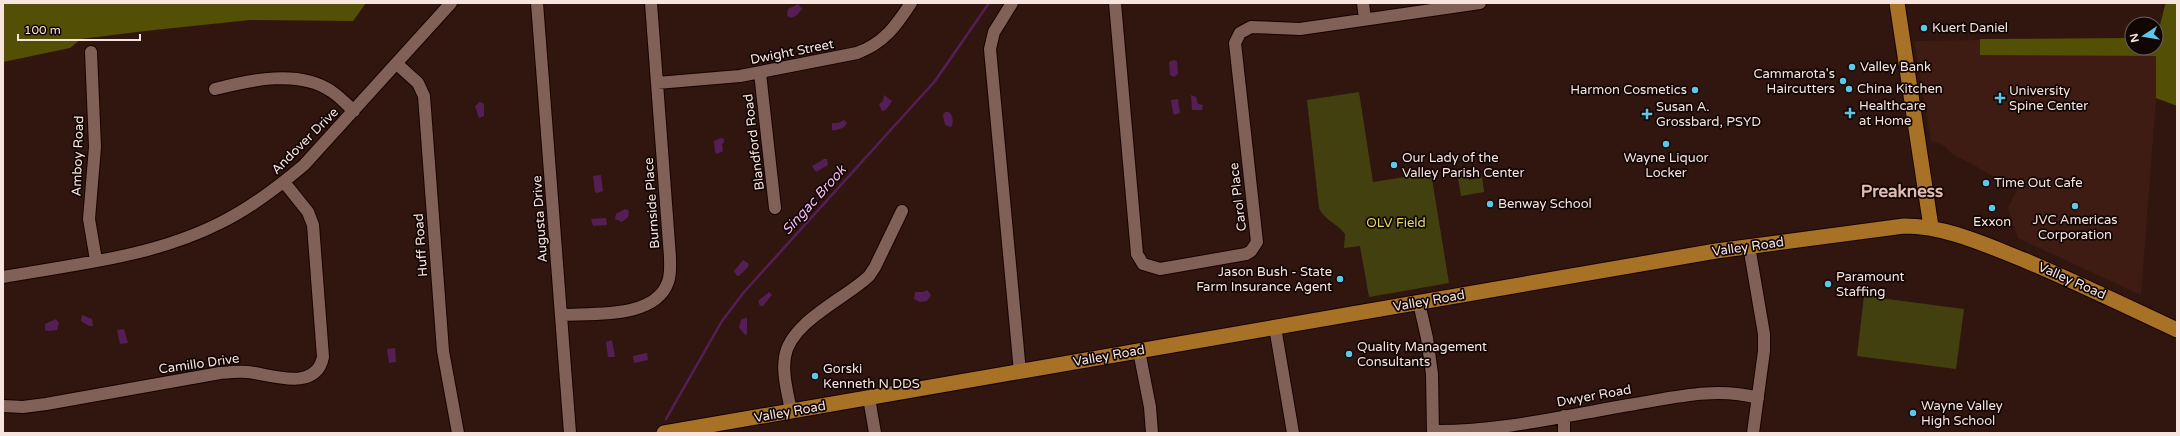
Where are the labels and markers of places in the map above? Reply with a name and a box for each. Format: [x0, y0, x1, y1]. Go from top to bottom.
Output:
place label: Kuert Daniel [1932, 20, 2008, 36]
marker: Kuert Daniel [1919, 23, 1929, 33]
place label: Valley Bank [1860, 59, 1931, 75]
marker: Valley Bank [1847, 62, 1857, 72]
place label: Cammarota's Haircutters [1753, 66, 1835, 97]
marker: Cammarota's Haircutters [1838, 76, 1848, 86]
place label: China Kitchen [1857, 81, 1943, 97]
place label: Harmon Cosmetics [1570, 82, 1687, 98]
place label: University Spine Center [2009, 83, 2088, 114]
marker: China Kitchen [1844, 84, 1854, 94]
marker: Harmon Cosmetics [1690, 85, 1700, 95]
marker: University Spine Center [1994, 92, 2006, 104]
place label: Healthcare at Home [1859, 98, 1926, 129]
place label: Susan A. Grossbard, PSYD [1656, 99, 1761, 130]
marker: Healthcare at Home [1844, 107, 1856, 119]
marker: Susan A. Grossbard, PSYD [1641, 108, 1653, 120]
marker: Wayne Liquor Locker [1661, 139, 1671, 149]
place label: Our Lady of the Valley Parish Center [1402, 150, 1524, 181]
place label: Wayne Liquor Locker [1623, 150, 1709, 181]
marker: Our Lady of the Valley Parish Center [1389, 160, 1399, 170]
place label: Time Out Cafe [1994, 175, 2083, 191]
marker: Time Out Cafe [1981, 178, 1991, 188]
place label: Benway School [1498, 196, 1592, 212]
marker: Benway School [1485, 199, 1495, 209]
marker: JVC Americas Corporation [2070, 201, 2080, 211]
marker: Exxon [1987, 203, 1997, 213]
place label: JVC Americas Corporation [2033, 212, 2117, 243]
place label: Exxon [1973, 214, 2011, 230]
place label: Jason Bush - State Farm Insurance Agent [1196, 264, 1332, 295]
place label: Paramount Staffing [1836, 269, 1905, 300]
marker: Jason Bush - State Farm Insurance Agent [1335, 274, 1345, 284]
marker: Paramount Staffing [1823, 279, 1833, 289]
place label: Quality Management Consultants [1357, 339, 1487, 370]
marker: Quality Management Consultants [1344, 349, 1354, 359]
place label: Gorski Kenneth N DDS [823, 361, 920, 392]
marker: Gorski Kenneth N DDS [810, 371, 820, 381]
place label: Wayne Valley High School [1921, 398, 2003, 429]
marker: Wayne Valley High School [1908, 408, 1918, 418]

